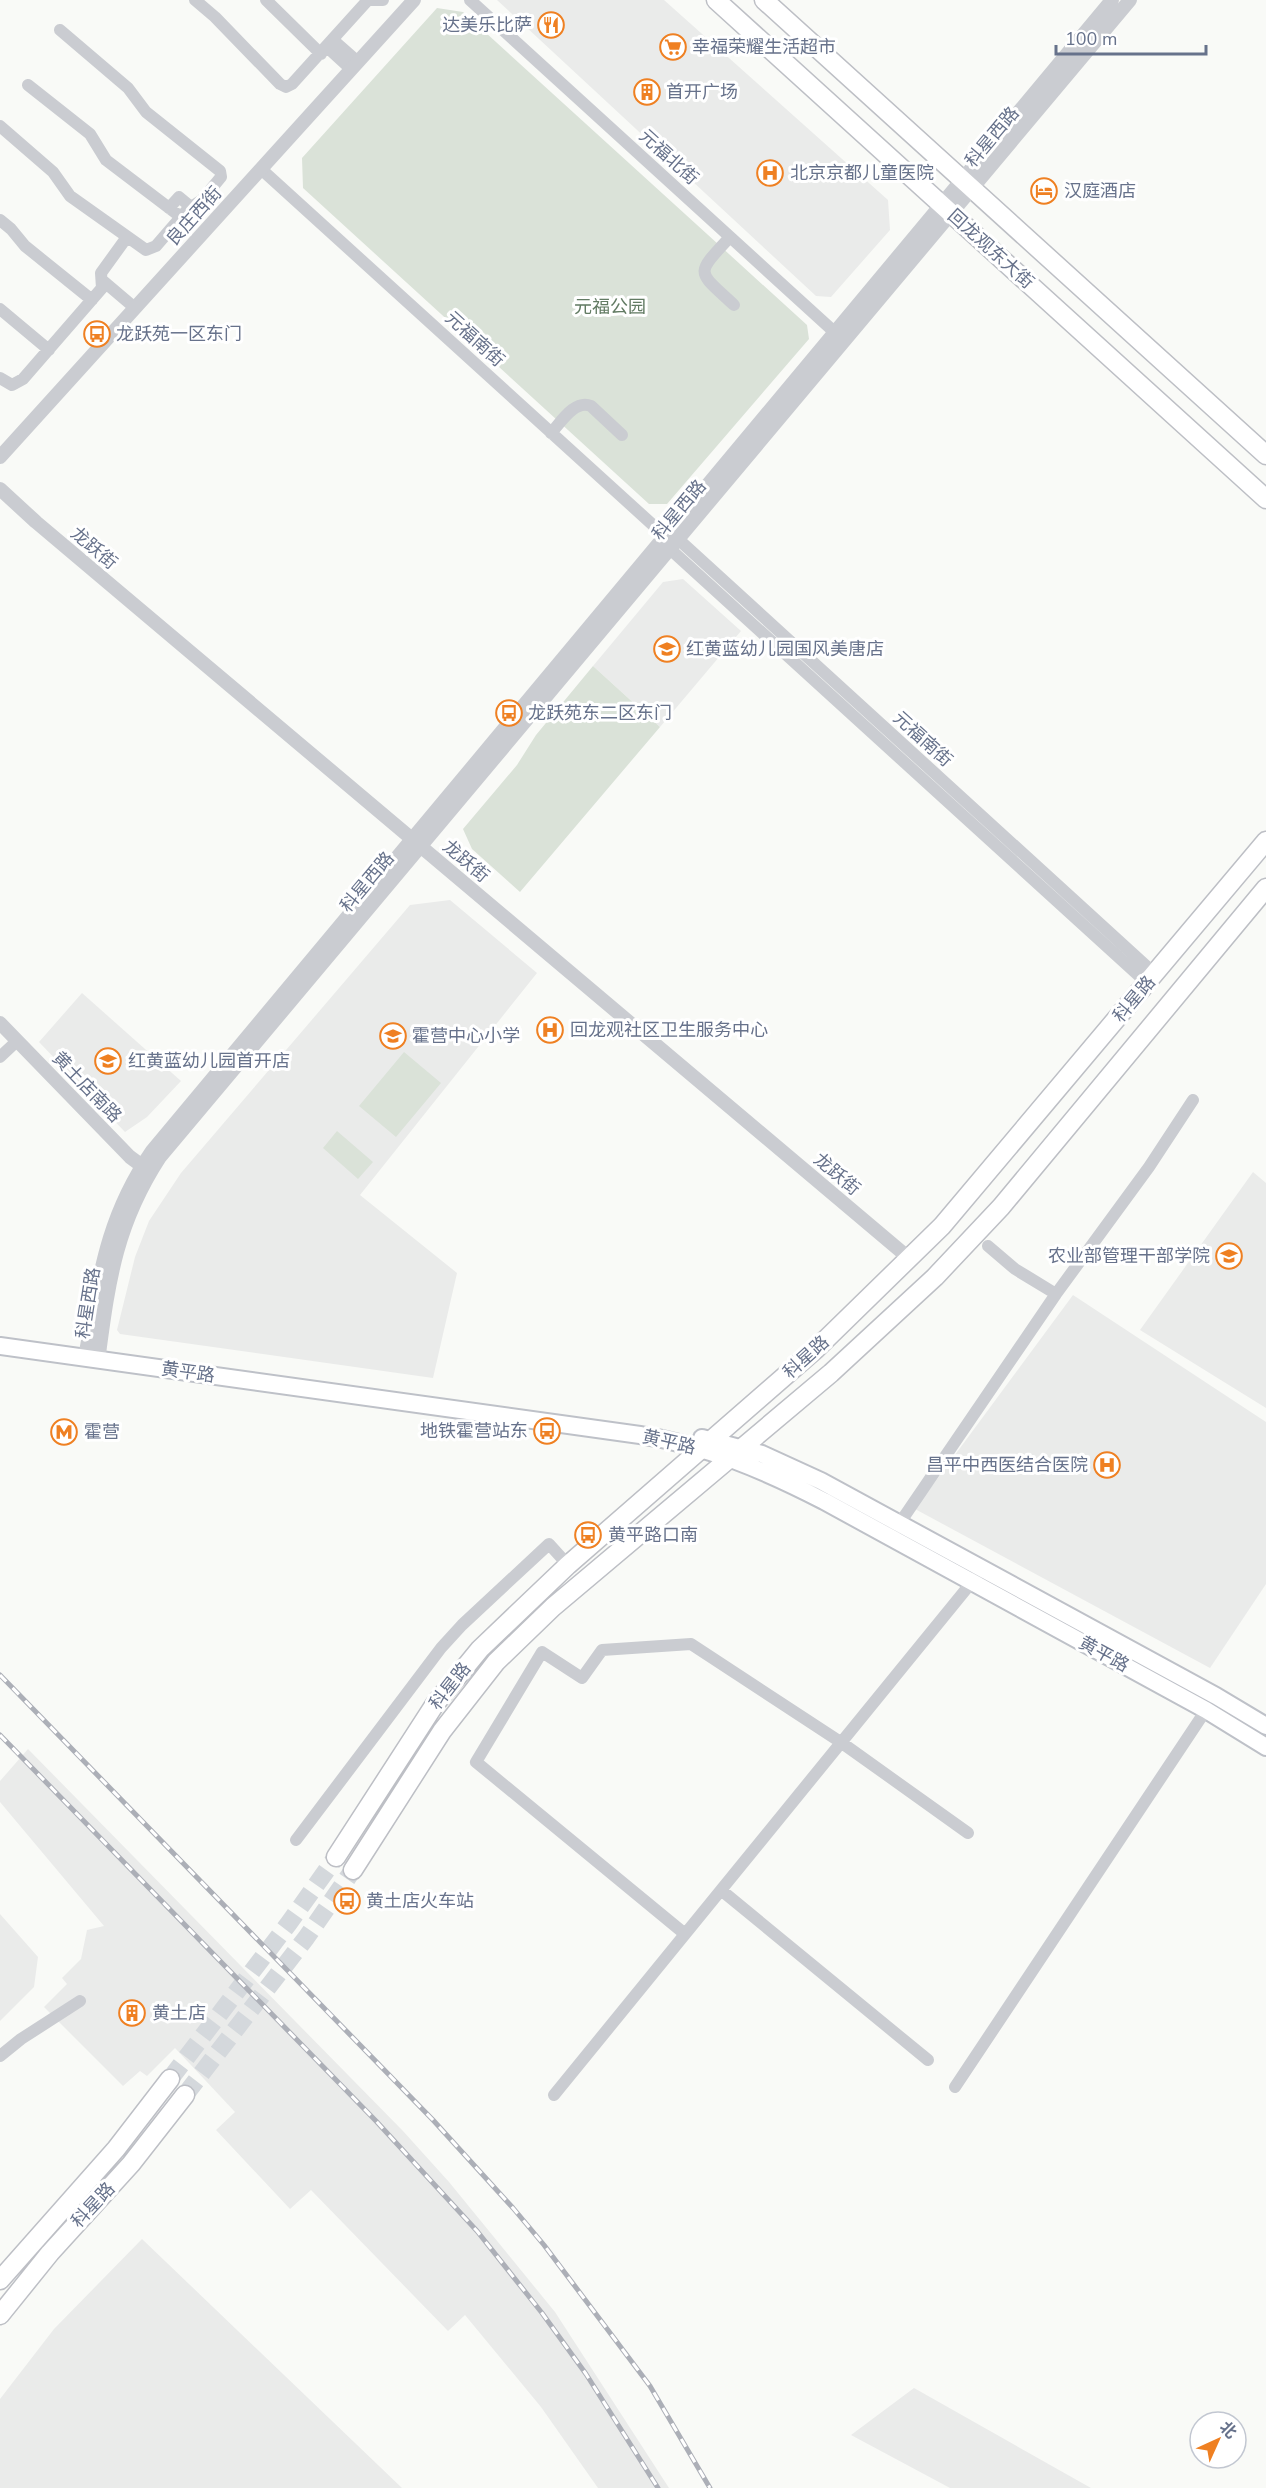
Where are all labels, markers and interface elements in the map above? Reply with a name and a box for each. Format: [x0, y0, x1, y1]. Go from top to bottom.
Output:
restaurant icon: 达美乐比萨 [536, 10, 566, 40]
place label: 达美乐比萨 [442, 13, 532, 37]
scale bar [1056, 18, 1206, 56]
text: 100 m [1065, 27, 1117, 51]
supermarket icon: 幸福荣耀生活超市 [658, 32, 688, 62]
place label: 幸福荣耀生活超市 [692, 35, 836, 59]
building icon: 首开广场 [632, 77, 662, 107]
place label: 首开广场 [666, 80, 738, 104]
street label: 科星西路 [960, 102, 1024, 172]
street label: 元福北街 [634, 124, 704, 190]
hospital icon: 北京京都儿童医院 [755, 158, 785, 188]
place label: 北京京都儿童医院 [790, 161, 934, 185]
hotel icon: 汉庭酒店 [1029, 176, 1059, 206]
place label: 汉庭酒店 [1064, 179, 1136, 203]
street label: 良庄西街 [161, 181, 227, 251]
street label: 回龙观东大街 [943, 204, 1039, 294]
park label: 元福公园 [574, 295, 646, 319]
street label: 元福南街 [440, 306, 510, 372]
bus stop icon: 龙跃苑一区东门 [82, 319, 112, 349]
place label: 龙跃苑一区东门 [116, 322, 242, 346]
street label: 科星西路 [647, 475, 711, 545]
street label: 龙跃街 [66, 521, 122, 575]
school or university icon: 红黄蓝幼儿园国风美唐店 [652, 634, 682, 664]
place label: 红黄蓝幼儿园国风美唐店 [686, 637, 884, 661]
bus stop icon: 龙跃苑东二区东门 [494, 698, 524, 728]
place label: 龙跃苑东二区东门 [528, 701, 672, 725]
street label: 元福南街 [888, 706, 958, 772]
street label: 龙跃街 [438, 834, 494, 888]
street label: 科星西路 [335, 847, 399, 917]
street label: 科星路 [1107, 971, 1161, 1027]
hospital icon: 回龙观社区卫生服务中心 [535, 1015, 565, 1045]
place label: 回龙观社区卫生服务中心 [570, 1018, 768, 1042]
school or university icon: 霍营中心小学 [378, 1021, 408, 1051]
place label: 霍营中心小学 [412, 1024, 520, 1048]
street label: 黄土店南路 [47, 1046, 127, 1128]
school or university icon: 红黄蓝幼儿园首开店 [93, 1046, 123, 1076]
place label: 红黄蓝幼儿园首开店 [128, 1049, 290, 1073]
street label: 龙跃街 [809, 1147, 865, 1201]
school or university icon: 农业部管理干部学院 [1214, 1241, 1244, 1271]
place label: 农业部管理干部学院 [1048, 1244, 1210, 1268]
street label: 科星西路 [71, 1266, 105, 1340]
street label: 科星路 [778, 1330, 834, 1384]
street label: 黄平路 [160, 1356, 216, 1388]
bus stop icon: 地铁霍营站东 [532, 1416, 562, 1446]
metro station icon: 霍营 [49, 1417, 79, 1447]
place label: 地铁霍营站东 [420, 1419, 528, 1443]
place label: 霍营 [84, 1420, 120, 1444]
street label: 黄平路 [640, 1424, 698, 1460]
hospital icon: 昌平中西医结合医院 [1092, 1450, 1122, 1480]
place label: 昌平中西医结合医院 [926, 1453, 1088, 1477]
bus stop icon: 黄平路口南 [573, 1520, 603, 1550]
place label: 黄平路口南 [608, 1523, 698, 1547]
street label: 黄平路 [1075, 1630, 1133, 1678]
street label: 科星路 [424, 1657, 476, 1715]
bus stop icon: 黄土店火车站 [332, 1886, 362, 1916]
place label: 黄土店火车站 [366, 1889, 474, 1913]
building icon: 黄土店 [117, 1998, 147, 2028]
place label: 黄土店 [152, 2001, 206, 2025]
street label: 科星路 [66, 2177, 120, 2233]
north arrow [1188, 2410, 1248, 2470]
text: 北 [1214, 2417, 1241, 2444]

